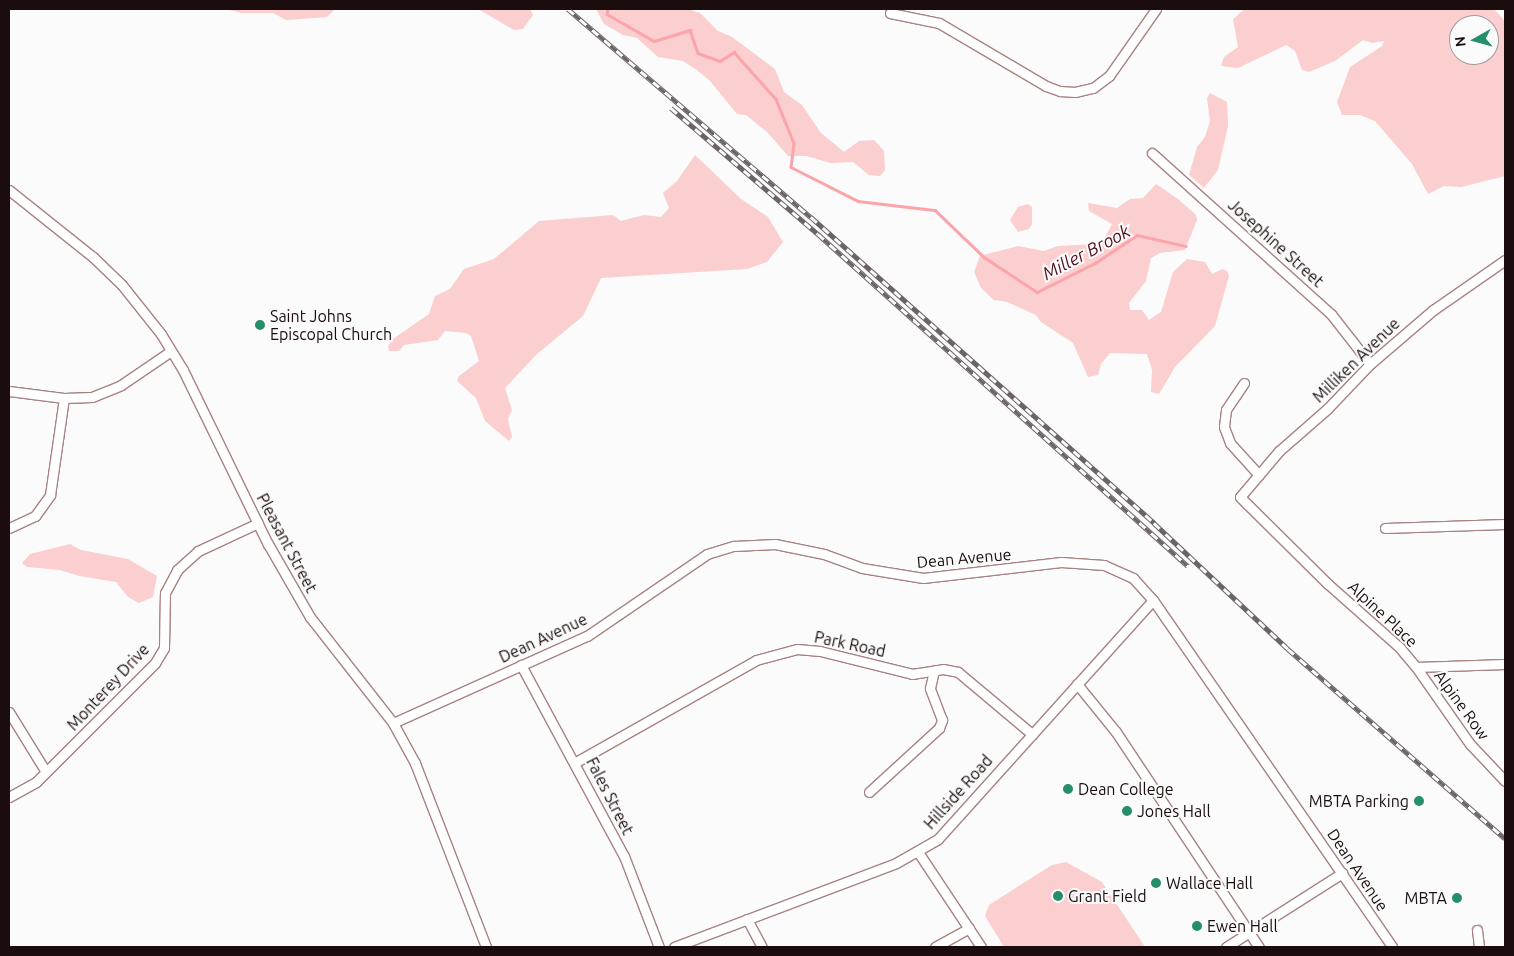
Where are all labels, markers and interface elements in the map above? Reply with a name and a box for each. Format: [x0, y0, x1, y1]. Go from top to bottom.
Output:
north arrow [1449, 15, 1499, 65]
text: N [1452, 36, 1469, 48]
street label: Josephine Street [1224, 195, 1328, 291]
water label: Miller Brook [1038, 220, 1134, 284]
place label: Saint Johns Episcopal Church [270, 306, 392, 344]
street label: Milliken Avenue [1309, 314, 1403, 406]
marker: Saint Johns Episcopal Church [254, 319, 266, 331]
street label: Pleasant Street [253, 490, 321, 596]
street label: Dean Avenue [916, 544, 1012, 572]
street label: Alpine Place [1344, 577, 1422, 651]
street label: Dean Avenue [496, 609, 590, 667]
street label: Park Road [813, 627, 887, 661]
street label: Monterey Drive [63, 640, 153, 734]
street label: Alpine Row [1430, 667, 1494, 743]
street label: Hillside Road [920, 751, 996, 833]
street label: Fales Street [582, 754, 638, 838]
place label: Dean College [1078, 779, 1174, 799]
marker: Dean College [1062, 783, 1074, 795]
place label: MBTA Parking [1309, 791, 1409, 811]
marker: MBTA Parking [1413, 795, 1425, 807]
place label: Jones Hall [1137, 801, 1211, 821]
marker: Jones Hall [1121, 805, 1133, 817]
street label: Dean Avenue [1323, 825, 1393, 915]
place label: Wallace Hall [1166, 873, 1253, 893]
marker: Wallace Hall [1150, 877, 1162, 889]
place label: Grant Field [1068, 886, 1147, 906]
place label: MBTA [1405, 888, 1447, 908]
marker: Grant Field [1052, 890, 1064, 902]
marker: MBTA [1451, 892, 1463, 904]
place label: Ewen Hall [1207, 916, 1278, 936]
marker: Ewen Hall [1191, 920, 1203, 932]

